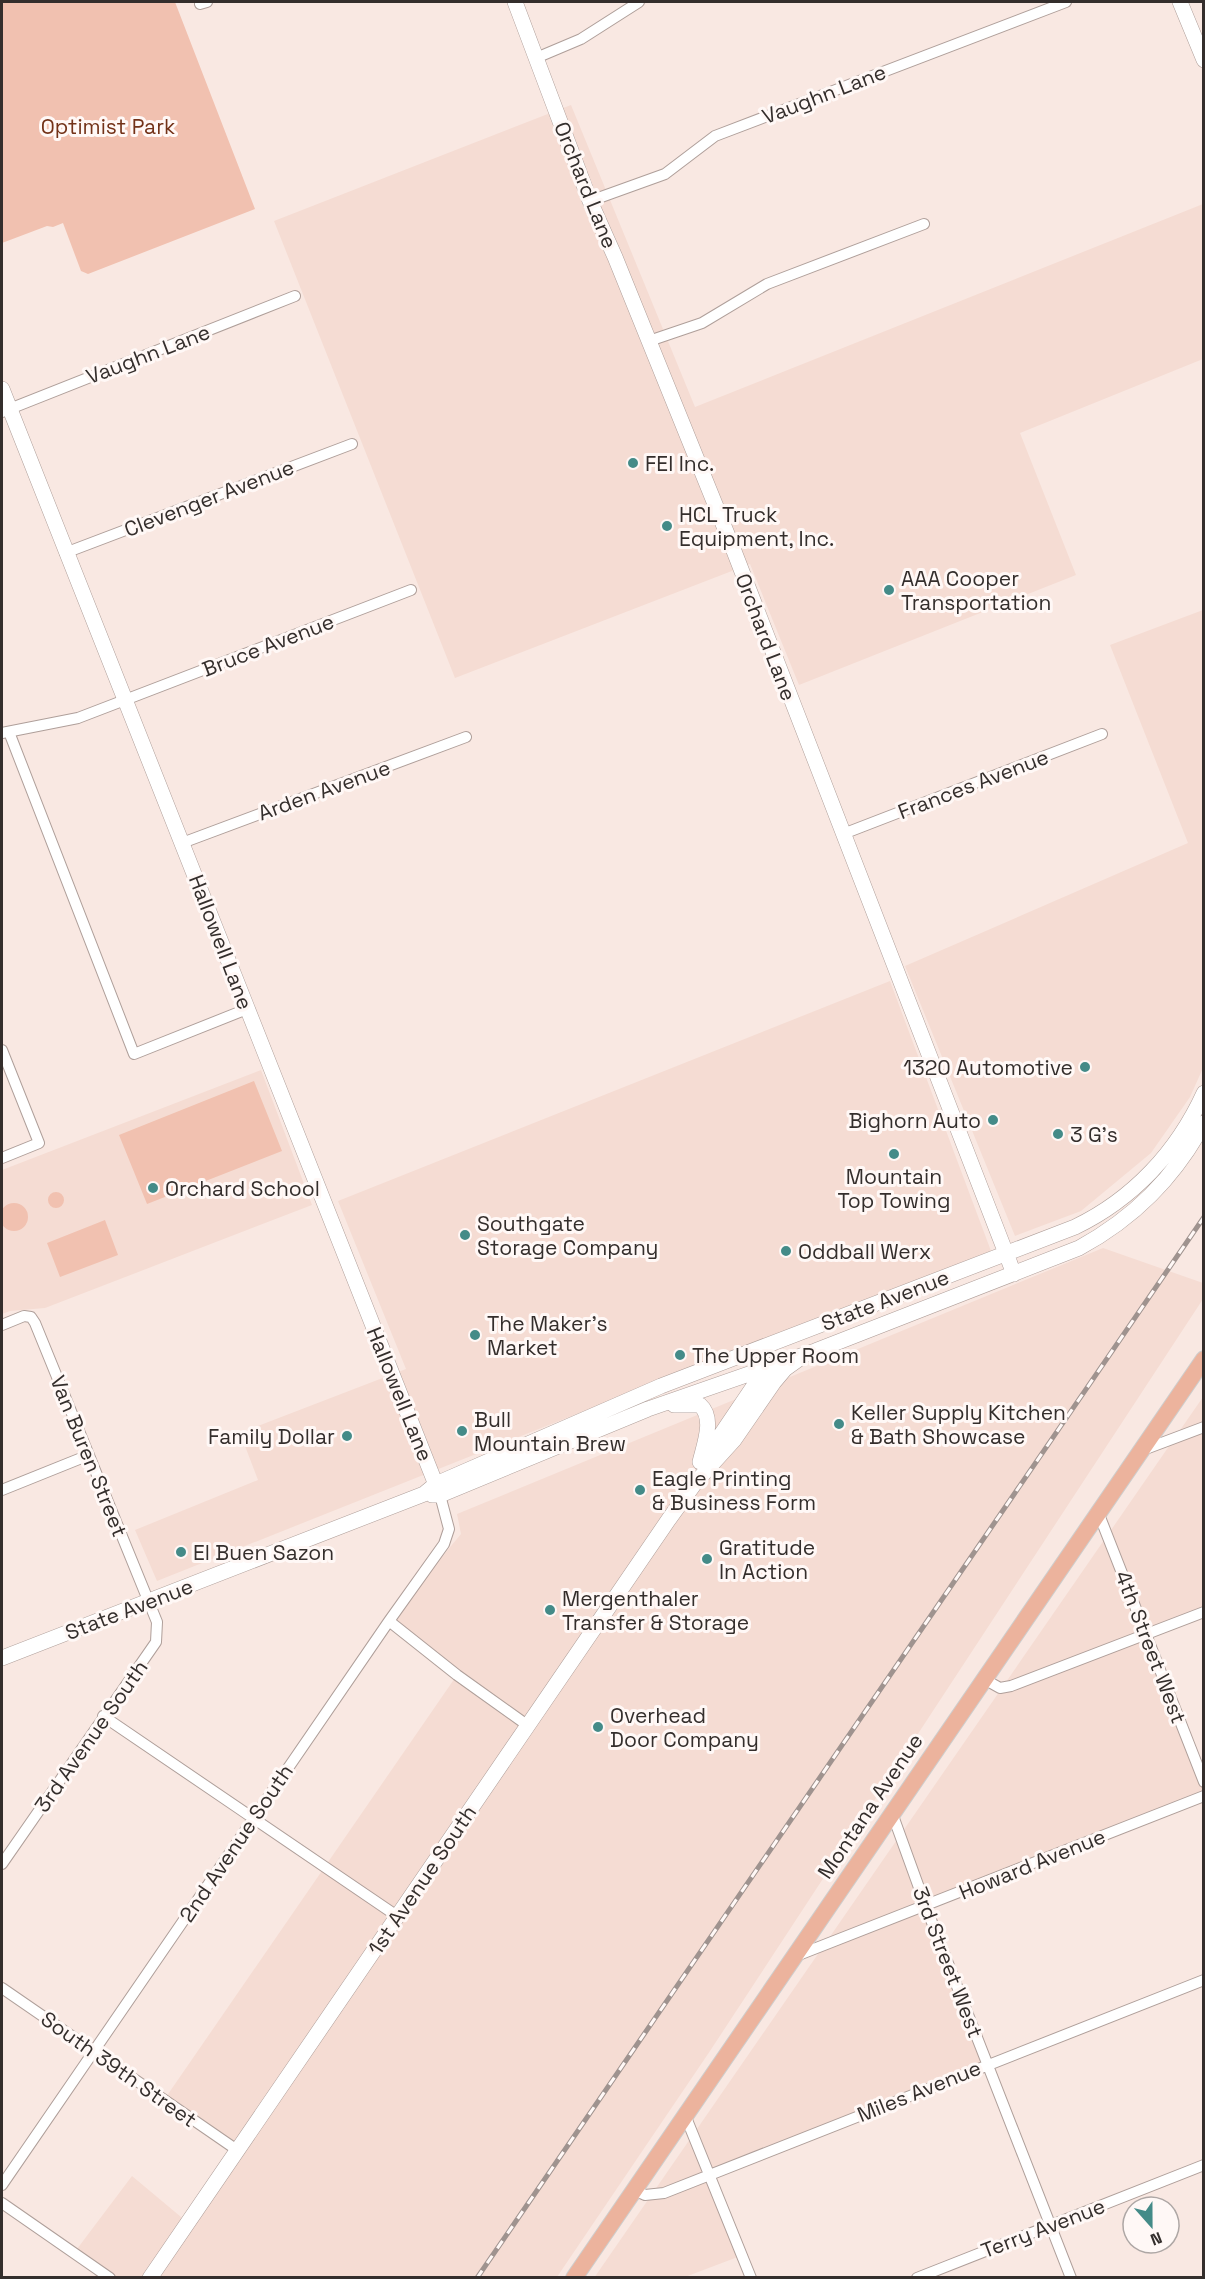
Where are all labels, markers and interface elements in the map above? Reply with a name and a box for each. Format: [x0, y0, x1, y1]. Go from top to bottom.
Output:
street label: Vaughn Lane [758, 58, 890, 130]
park label: Optimist Park [41, 113, 175, 140]
street label: Orchard Lane [548, 118, 624, 252]
street label: Vaughn Lane [82, 318, 214, 390]
place label: FEI Inc. [645, 450, 714, 477]
street label: Clevenger Avenue [120, 453, 298, 543]
marker: FEI Inc. [626, 456, 640, 470]
place label: HCL Truck Equipment, Inc. [679, 501, 834, 552]
marker: HCL Truck Equipment, Inc. [660, 519, 674, 533]
place label: AAA Cooper Transportation [901, 565, 1051, 616]
street label: Orchard Lane [729, 569, 803, 705]
marker: AAA Cooper Transportation [882, 583, 896, 597]
street label: Bruce Avenue [198, 608, 338, 682]
street label: Frances Avenue [894, 743, 1052, 825]
street label: Arden Avenue [254, 754, 394, 826]
street label: Hallowell Lane [183, 871, 259, 1013]
place label: 1320 Automotive [903, 1054, 1073, 1081]
marker: 1320 Automotive [1078, 1060, 1092, 1074]
place label: Bighorn Auto [848, 1107, 981, 1134]
marker: Bighorn Auto [986, 1113, 1000, 1127]
place label: 3 G's [1070, 1121, 1118, 1148]
marker: 3 G's [1051, 1127, 1065, 1141]
marker: Mountain Top Towing [887, 1147, 901, 1161]
place label: Mountain Top Towing [838, 1163, 950, 1214]
place label: Orchard School [165, 1175, 320, 1202]
marker: Orchard School [146, 1181, 160, 1195]
place label: Southgate Storage Company [477, 1210, 658, 1261]
marker: Southgate Storage Company [458, 1228, 472, 1242]
place label: Oddball Werx [798, 1238, 931, 1265]
marker: Oddball Werx [779, 1244, 793, 1258]
street label: State Avenue [817, 1263, 953, 1337]
place label: The Maker's Market [487, 1310, 608, 1361]
street label: Hallowell Lane [361, 1323, 439, 1465]
marker: The Maker's Market [468, 1328, 482, 1342]
place label: The Upper Room [692, 1342, 859, 1369]
marker: The Upper Room [673, 1348, 687, 1362]
street label: Van Buren Street [44, 1371, 134, 1541]
place label: Keller Supply Kitchen & Bath Showcase [851, 1399, 1066, 1450]
place label: Bull Mountain Brew [474, 1406, 626, 1457]
marker: Keller Supply Kitchen & Bath Showcase [832, 1417, 846, 1431]
place label: Family Dollar [208, 1423, 335, 1450]
marker: Bull Mountain Brew [455, 1424, 469, 1438]
marker: Family Dollar [340, 1429, 354, 1443]
place label: Eagle Printing & Business Form [652, 1465, 816, 1516]
marker: Eagle Printing & Business Form [633, 1483, 647, 1497]
place label: Gratitude In Action [719, 1534, 815, 1585]
place label: El Buen Sazon [193, 1539, 334, 1566]
marker: El Buen Sazon [174, 1545, 188, 1559]
marker: Gratitude In Action [700, 1552, 714, 1566]
street label: 4th Street West [1109, 1567, 1193, 1727]
street label: State Avenue [61, 1572, 197, 1646]
place label: Mergenthaler Transfer & Storage [562, 1585, 749, 1636]
marker: Mergenthaler Transfer & Storage [543, 1603, 557, 1617]
street label: 3rd Avenue South [28, 1655, 154, 1817]
place label: Overhead Door Company [610, 1702, 759, 1753]
marker: Overhead Door Company [591, 1720, 605, 1734]
street label: Montana Avenue [811, 1728, 929, 1884]
street label: 2nd Avenue South [173, 1759, 299, 1927]
street label: 1st Avenue South [362, 1800, 482, 1960]
street label: Howard Avenue [955, 1822, 1109, 1906]
street label: 3rd Street West [907, 1883, 989, 2041]
street label: South 39th Street [36, 2005, 202, 2133]
street label: Miles Avenue [853, 2054, 985, 2128]
street label: Terry Avenue [977, 2192, 1109, 2264]
north arrow [1121, 2195, 1181, 2255]
text: N [1147, 2227, 1165, 2250]

